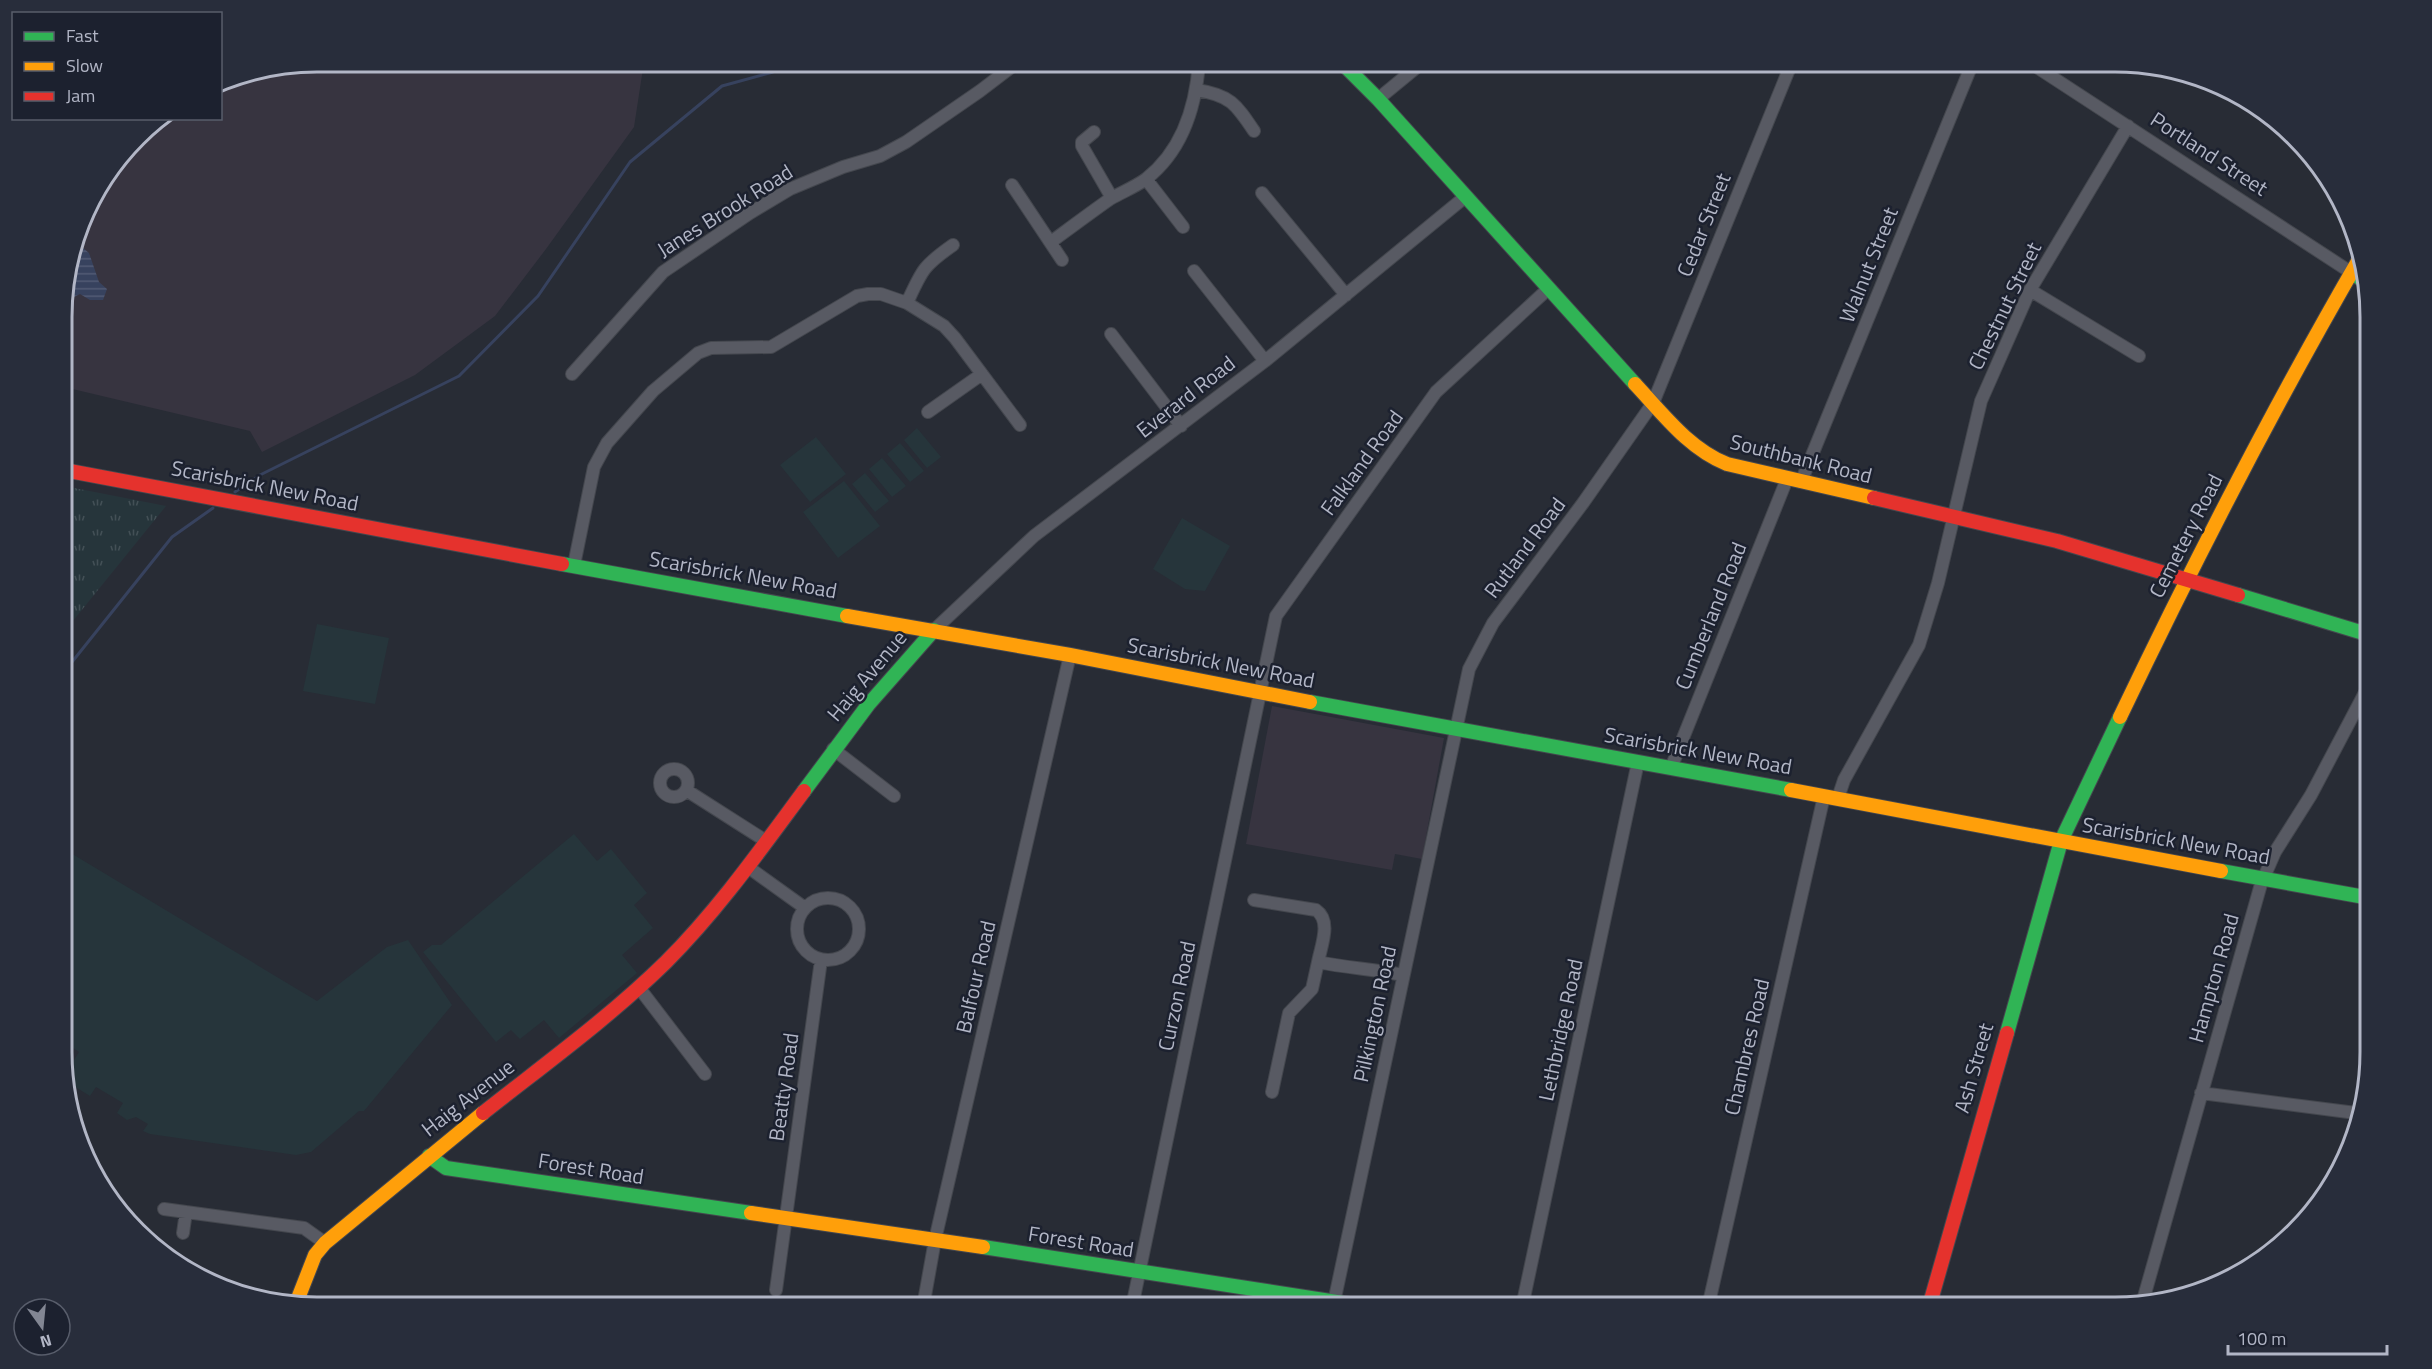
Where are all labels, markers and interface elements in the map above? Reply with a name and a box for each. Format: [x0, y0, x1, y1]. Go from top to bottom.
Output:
legend [12, 12, 222, 120]
text: Fast [66, 22, 99, 49]
text: Slow [66, 52, 103, 79]
text: Jam [66, 82, 95, 109]
street label: Portland Street [2144, 103, 2275, 204]
street label: Janes Brook Road [650, 155, 799, 265]
street label: Cedar Street [1668, 167, 1739, 281]
street label: Walnut Street [1830, 201, 1906, 327]
street label: Chestnut Street [1959, 236, 2049, 375]
street label: Everard Road [1129, 347, 1242, 445]
street label: Falkland Road [1312, 403, 1410, 522]
street label: Southbank Road [1727, 425, 1876, 491]
street label: Scarisbrick New Road [169, 451, 362, 519]
street label: Cemetery Road [2140, 468, 2230, 603]
street label: Rutland Road [1476, 490, 1573, 605]
street label: Cumberland Road [1666, 537, 1754, 694]
street label: Scarisbrick New Road [647, 542, 840, 606]
street label: Haig Avenue [818, 623, 914, 728]
street label: Scarisbrick New Road [1125, 628, 1318, 696]
street label: Scarisbrick New Road [1602, 718, 1795, 782]
street label: Scarisbrick New Road [2080, 808, 2273, 872]
street label: Hampton Road [2179, 909, 2247, 1046]
street label: Balfour Road [947, 917, 1004, 1036]
street label: Curzon Road [1149, 938, 1203, 1054]
street label: Pilkington Road [1344, 943, 1404, 1085]
street label: Lethbridge Road [1529, 956, 1591, 1104]
street label: Chambres Road [1715, 975, 1777, 1118]
street label: Ash Street [1945, 1018, 2001, 1117]
street label: Beatty Road [760, 1031, 806, 1143]
street label: Haig Avenue [414, 1051, 521, 1144]
street label: Forest Road [536, 1144, 646, 1192]
street label: Forest Road [1026, 1217, 1136, 1265]
north arrow [12, 1297, 72, 1357]
scale bar [2228, 1318, 2387, 1356]
text: 100 m [2237, 1325, 2286, 1352]
text: N [37, 1328, 54, 1355]

